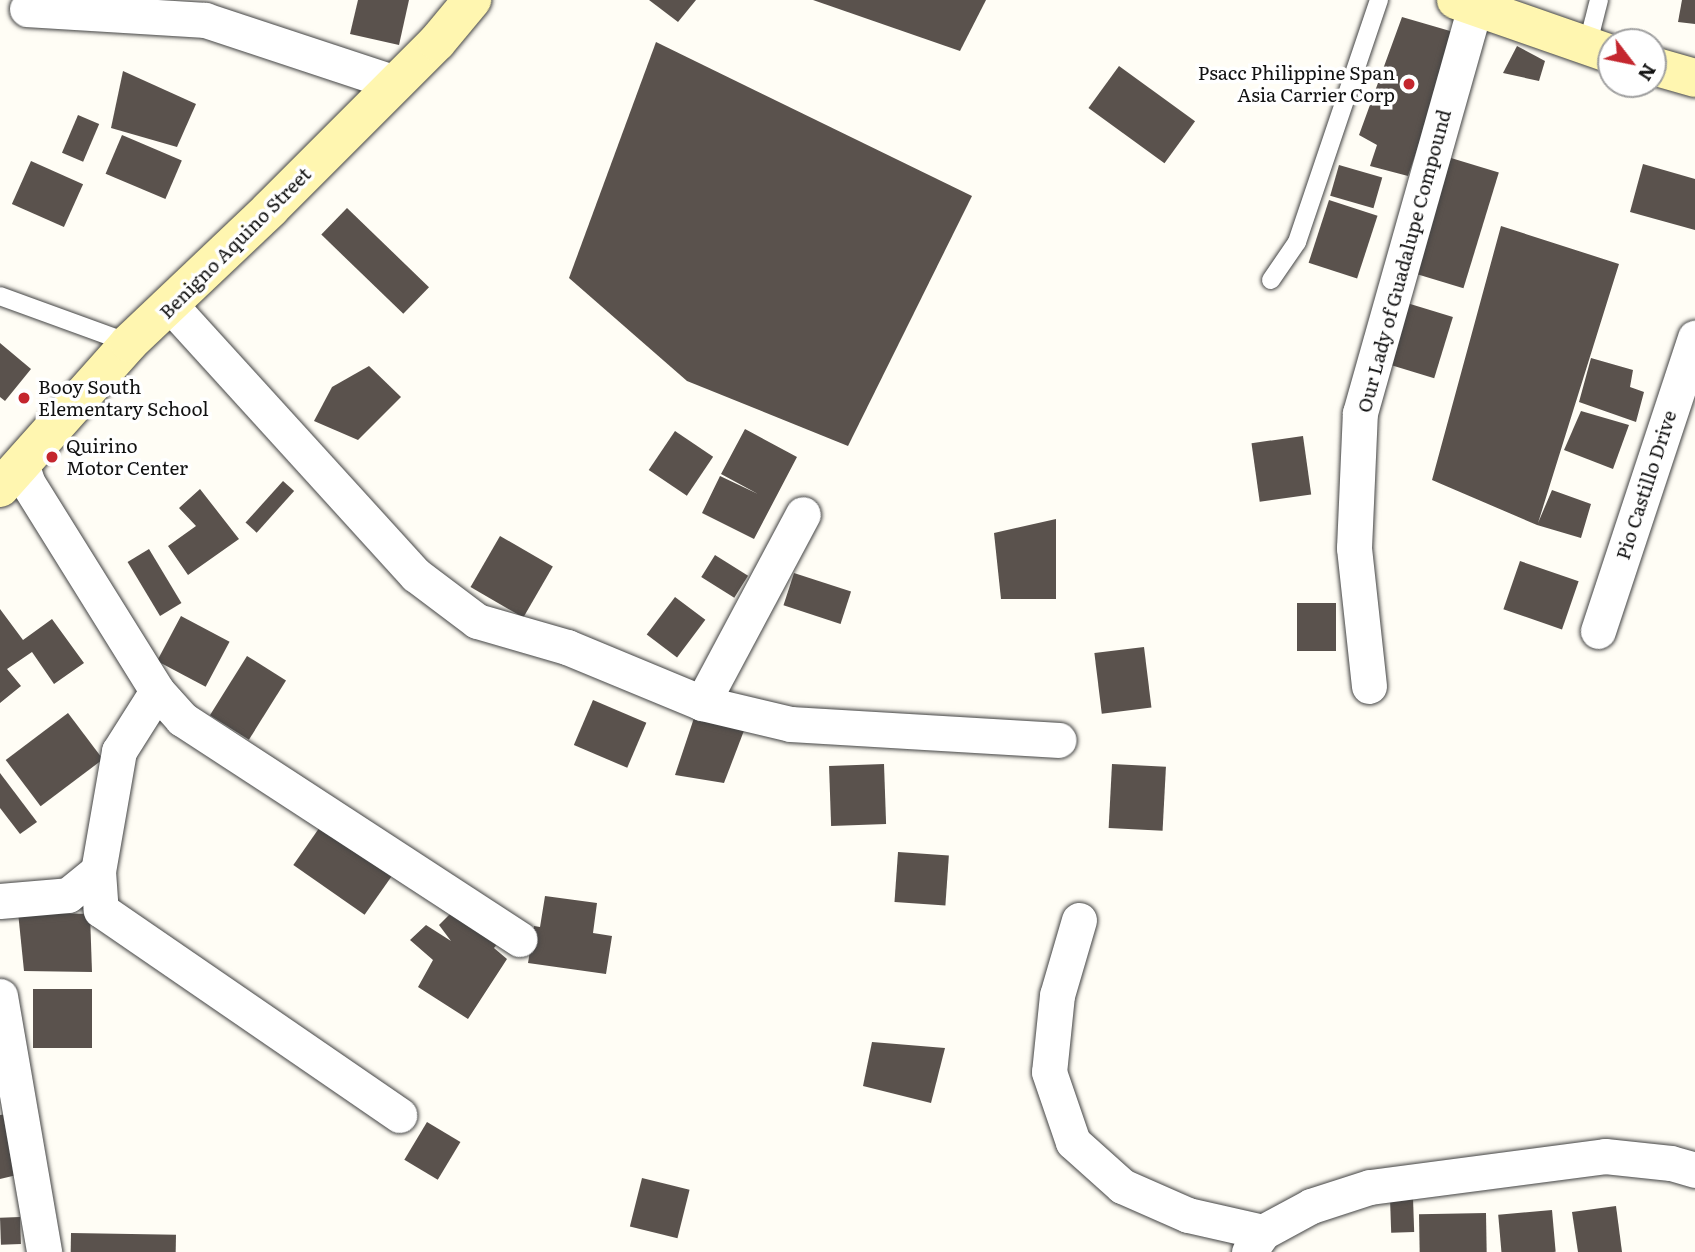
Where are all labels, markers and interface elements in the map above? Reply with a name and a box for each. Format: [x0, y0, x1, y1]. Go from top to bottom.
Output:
north arrow [1597, 28, 1667, 98]
text: N [1632, 59, 1664, 87]
place label: Psacc Philippine Span Asia Carrier Corp [1198, 62, 1395, 106]
marker: Psacc Philippine Span Asia Carrier Corp [1401, 76, 1417, 92]
street label: Our Lady of Guadalupe Compound [1353, 107, 1455, 415]
street label: Benigno Aquino Street [155, 163, 315, 323]
place label: Booy South Elementary School [38, 376, 209, 420]
marker: Booy South Elementary School [16, 390, 32, 406]
street label: Pio Castillo Drive [1611, 407, 1681, 563]
place label: Quirino Motor Center [66, 435, 188, 479]
marker: Quirino Motor Center [44, 449, 60, 465]

